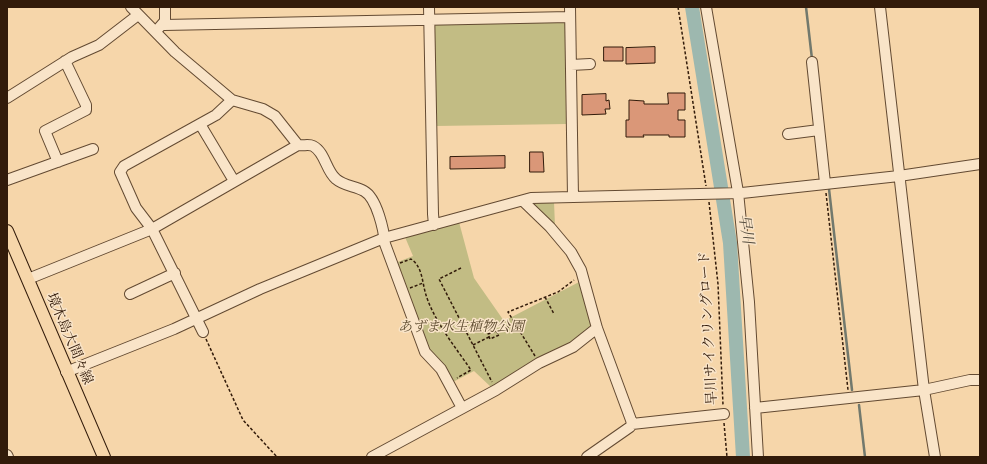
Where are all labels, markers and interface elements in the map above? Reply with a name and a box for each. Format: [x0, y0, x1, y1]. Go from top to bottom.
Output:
water label: 早川 [734, 213, 756, 245]
street label: 早川サイクリングロード [697, 251, 721, 405]
street label: 境木島大間々線 [42, 291, 96, 387]
park label: あずま水生植物公園 [398, 320, 524, 336]

